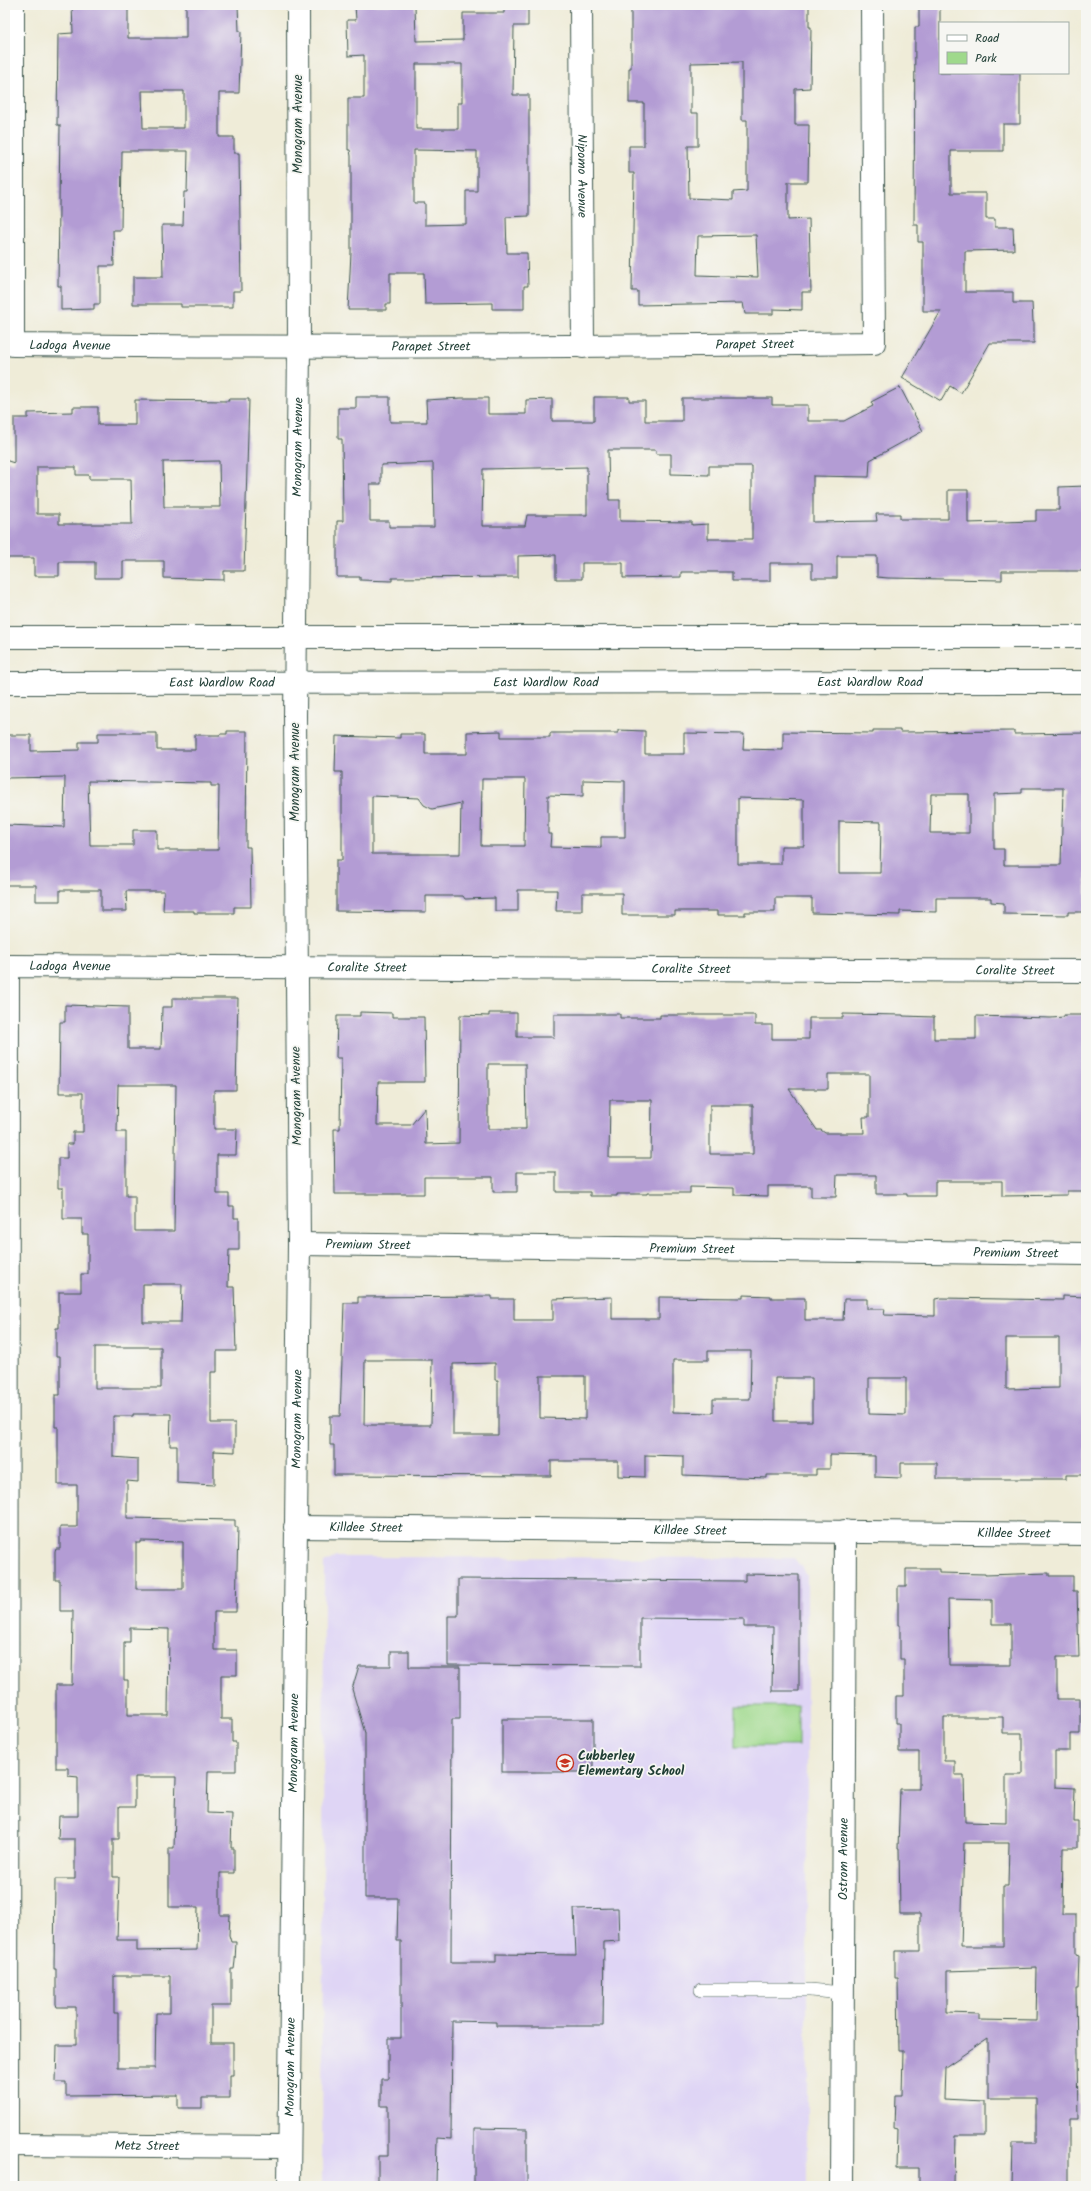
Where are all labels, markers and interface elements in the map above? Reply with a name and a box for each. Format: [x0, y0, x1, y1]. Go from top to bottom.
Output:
legend [939, 22, 1069, 74]
text: Road [975, 29, 1000, 48]
text: Park [975, 49, 997, 68]
street label: Monogram Avenue [288, 74, 309, 174]
street label: Nipomo Avenue [571, 134, 593, 218]
street label: Parapet Street [715, 334, 796, 355]
street label: Ladoga Avenue [29, 335, 111, 356]
street label: Parapet Street [392, 336, 471, 357]
street label: Monogram Avenue [287, 397, 309, 497]
street label: East Wardlow Road [169, 672, 275, 693]
street label: East Wardlow Road [493, 672, 599, 693]
street label: East Wardlow Road [817, 672, 923, 693]
street label: Monogram Avenue [285, 722, 306, 822]
street label: Ladoga Avenue [29, 956, 111, 977]
street label: Coralite Street [327, 957, 408, 978]
street label: Coralite Street [651, 958, 732, 980]
street label: Coralite Street [975, 960, 1056, 981]
street label: Monogram Avenue [286, 1046, 308, 1146]
street label: Premium Street [325, 1234, 412, 1256]
street label: Premium Street [649, 1238, 736, 1260]
street label: Premium Street [973, 1242, 1060, 1264]
street label: Monogram Avenue [286, 1369, 308, 1469]
street label: Killdee Street [329, 1517, 404, 1538]
street label: Killdee Street [653, 1520, 728, 1541]
street label: Killdee Street [977, 1523, 1052, 1544]
street label: Monogram Avenue [283, 1693, 305, 1793]
place label: Cubberley Elementary School [578, 1746, 685, 1782]
school or university icon: Cubberley Elementary School [555, 1753, 575, 1773]
street label: Ostrom Avenue [833, 1817, 854, 1900]
street label: Monogram Avenue [279, 2017, 301, 2117]
street label: Metz Street [114, 2135, 181, 2157]

